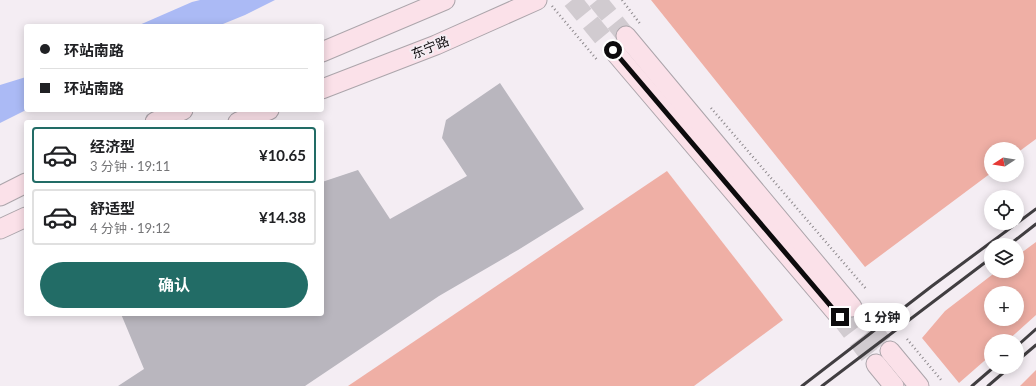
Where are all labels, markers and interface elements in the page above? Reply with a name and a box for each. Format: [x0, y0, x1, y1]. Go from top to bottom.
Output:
street label: 东宁路 [409, 32, 451, 62]
text: 环站南路 [64, 41, 124, 59]
route start [604, 41, 622, 59]
text: 环站南路 [64, 79, 124, 97]
icon: car [42, 137, 78, 173]
text: 经济型 [90, 137, 135, 155]
north arrow [984, 142, 1024, 182]
map controls [984, 142, 1024, 374]
text: ¥10.65 [259, 146, 306, 164]
text: 3 分钟 · 19:11 [90, 158, 170, 174]
button: locate [984, 190, 1024, 230]
icon: car [42, 199, 78, 235]
text: 舒适型 [90, 199, 135, 217]
text: ¥14.38 [259, 208, 306, 226]
text: 4 分钟 · 19:12 [90, 220, 170, 236]
button: layers [984, 238, 1024, 278]
button: 确认 [40, 262, 308, 308]
button: + [984, 286, 1024, 326]
callout: 1 分钟 [854, 303, 910, 331]
route end [831, 308, 849, 326]
text: 1 分钟 [864, 309, 900, 325]
button: − [984, 334, 1024, 374]

